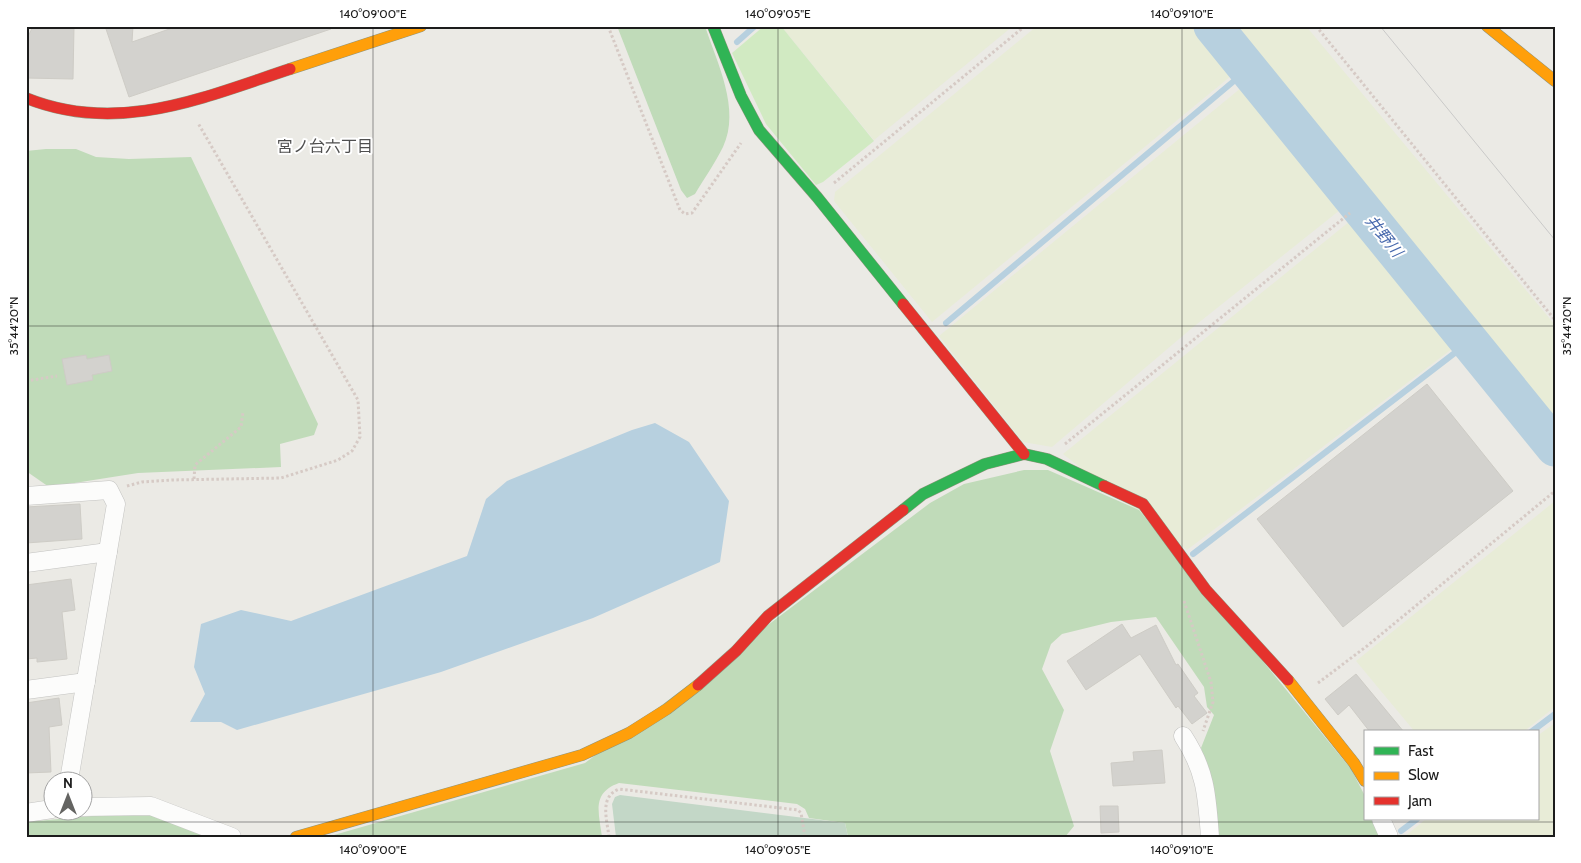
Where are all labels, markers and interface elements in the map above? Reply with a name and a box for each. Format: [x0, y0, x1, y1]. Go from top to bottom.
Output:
text: 140°09'00"E [339, 6, 407, 21]
text: 140°09'05"E [745, 6, 811, 21]
text: 140°09'10"E [1151, 6, 1214, 21]
district label: 宮ノ台六丁目 [277, 137, 373, 156]
water label: 井野川 [1362, 211, 1408, 262]
text: 35°44'20"N [6, 297, 21, 355]
text: 35°44'20"N [1559, 297, 1574, 355]
legend [1364, 730, 1538, 820]
text: Fast [1408, 742, 1433, 760]
text: Slow [1408, 766, 1439, 784]
north arrow [42, 770, 92, 820]
text: N [63, 774, 73, 792]
text: Jam [1407, 792, 1432, 810]
text: 140°09'00"E [339, 842, 407, 857]
text: 140°09'05"E [745, 842, 811, 857]
text: 140°09'10"E [1151, 842, 1214, 857]

